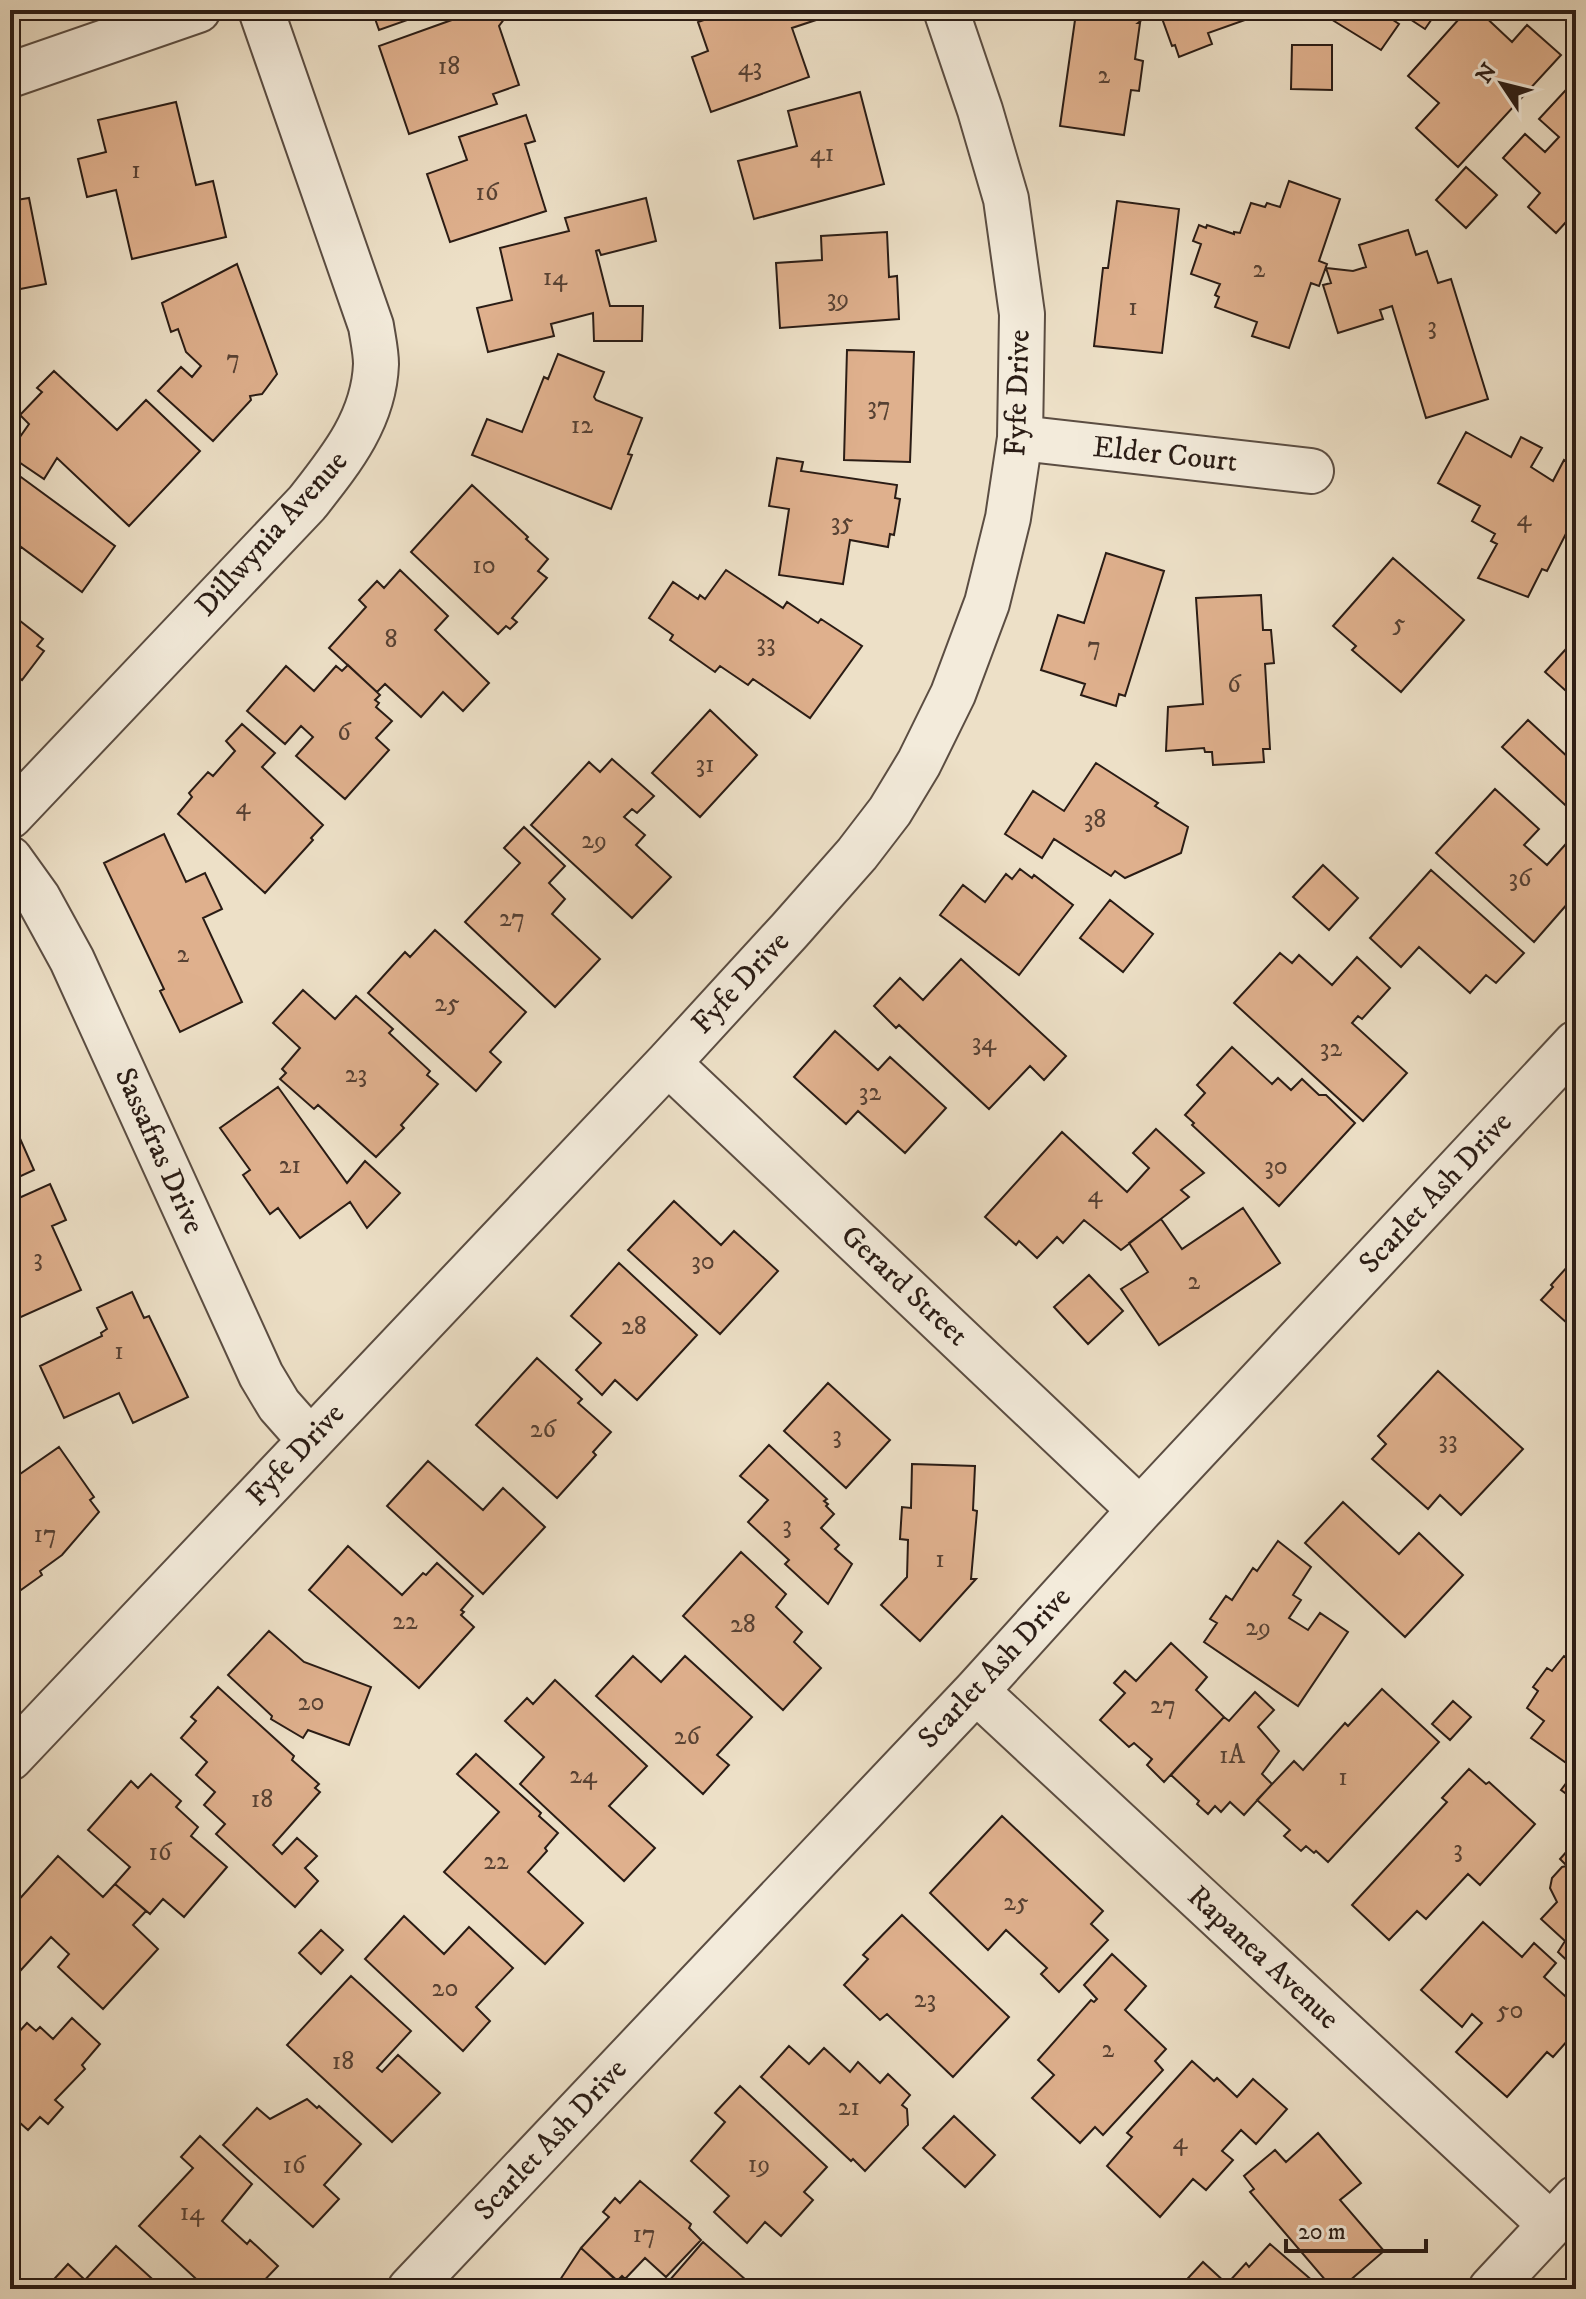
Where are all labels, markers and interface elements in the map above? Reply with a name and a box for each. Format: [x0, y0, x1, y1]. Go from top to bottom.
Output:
north arrow [1462, 44, 1542, 124]
house number: 18 [438, 50, 460, 83]
house number: 43 [738, 51, 762, 84]
text: N [1471, 58, 1503, 89]
house number: 2 [1098, 59, 1111, 92]
house number: 41 [810, 137, 834, 170]
house number: 1 [131, 154, 141, 187]
house number: 16 [476, 176, 500, 209]
house number: 2 [1253, 253, 1266, 286]
house number: 14 [543, 261, 568, 294]
house number: 39 [827, 282, 849, 315]
house number: 1 [1128, 291, 1138, 324]
house number: 3 [1427, 310, 1437, 343]
street label: Fyfe Drive [997, 329, 1039, 457]
house number: 7 [226, 343, 240, 376]
house number: 37 [867, 390, 891, 423]
house number: 12 [571, 409, 593, 442]
street label: Elder Court [1091, 429, 1239, 481]
street label: Dillwynia Avenue [188, 443, 356, 625]
house number: 4 [1517, 502, 1533, 535]
house number: 35 [831, 506, 853, 539]
house number: 10 [472, 549, 496, 582]
house number: 5 [1393, 607, 1406, 640]
house number: 8 [384, 623, 398, 656]
house number: 33 [756, 627, 776, 660]
house number: 7 [1087, 630, 1101, 663]
house number: 6 [1227, 668, 1242, 701]
house number: 6 [337, 716, 352, 749]
house number: 31 [695, 748, 715, 781]
house number: 4 [236, 790, 252, 823]
house number: 38 [1084, 803, 1106, 836]
house number: 29 [581, 824, 607, 857]
house number: 36 [1508, 862, 1533, 895]
house number: 27 [499, 902, 525, 935]
street label: Fyfe Drive [684, 924, 798, 1042]
house number: 2 [177, 938, 190, 971]
house number: 25 [434, 987, 460, 1020]
house number: 34 [972, 1026, 997, 1059]
house number: 32 [1320, 1032, 1342, 1065]
house number: 23 [345, 1058, 367, 1091]
street label: Sassafras Drive [106, 1062, 212, 1240]
house number: 32 [859, 1076, 881, 1109]
street label: Scarlet Ash Drive [1352, 1104, 1520, 1282]
house number: 21 [279, 1149, 301, 1182]
house number: 30 [1264, 1150, 1288, 1183]
house number: 4 [1088, 1178, 1104, 1211]
street label: Gerard Street [833, 1218, 975, 1354]
house number: 3 [33, 1242, 43, 1275]
house number: 30 [691, 1245, 715, 1278]
house number: 2 [1188, 1265, 1201, 1298]
house number: 28 [621, 1310, 647, 1343]
house number: 1 [114, 1335, 124, 1368]
street label: Fyfe Drive [239, 1396, 353, 1514]
house number: 26 [530, 1413, 558, 1446]
house number: 3 [832, 1419, 842, 1452]
house number: 33 [1438, 1424, 1458, 1457]
house number: 3 [782, 1509, 792, 1542]
house number: 17 [33, 1518, 57, 1551]
house number: 1 [935, 1543, 945, 1576]
street label: Scarlet Ash Drive [911, 1579, 1079, 1757]
house number: 22 [392, 1605, 418, 1638]
house number: 28 [730, 1608, 756, 1641]
house number: 29 [1245, 1611, 1271, 1644]
house number: 20 [298, 1686, 324, 1719]
house number: 27 [1150, 1689, 1176, 1722]
house number: 26 [674, 1720, 702, 1753]
house number: 1A [1219, 1739, 1245, 1772]
house number: 24 [569, 1759, 598, 1792]
house number: 1 [1338, 1761, 1348, 1794]
house number: 18 [251, 1783, 273, 1816]
house number: 3 [1453, 1833, 1463, 1866]
house number: 16 [149, 1836, 173, 1869]
house number: 22 [483, 1845, 509, 1878]
street label: Rapanea Avenue [1179, 1878, 1347, 2038]
house number: 25 [1003, 1886, 1029, 1919]
house number: 20 [432, 1972, 458, 2005]
house number: 23 [914, 1983, 936, 2016]
house number: 50 [1497, 1994, 1523, 2027]
house number: 2 [1102, 2033, 1115, 2066]
house number: 18 [332, 2045, 354, 2078]
street label: Scarlet Ash Drive [467, 2051, 635, 2229]
house number: 21 [838, 2091, 860, 2124]
house number: 4 [1173, 2125, 1189, 2158]
house number: 19 [748, 2148, 770, 2181]
house number: 16 [283, 2149, 307, 2182]
house number: 14 [180, 2196, 205, 2229]
scale bar [1286, 2203, 1426, 2253]
text: 20 m [1298, 2217, 1346, 2247]
house number: 17 [632, 2218, 656, 2251]

